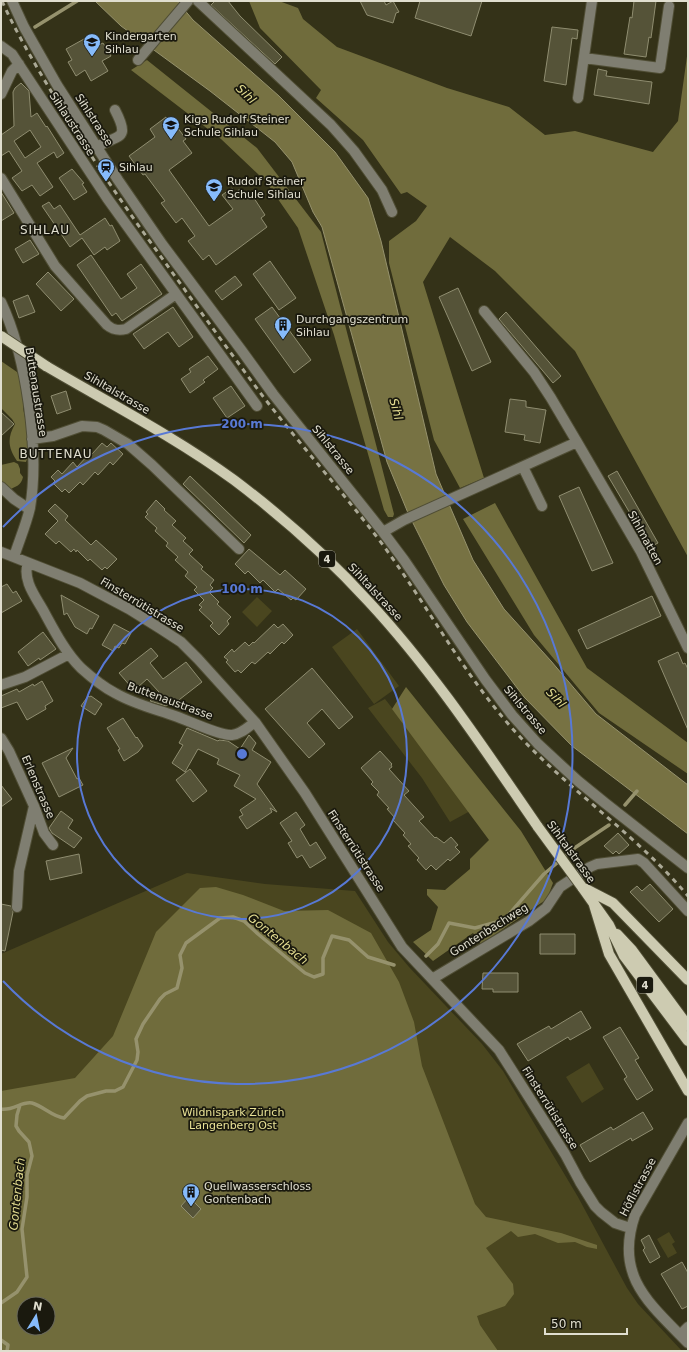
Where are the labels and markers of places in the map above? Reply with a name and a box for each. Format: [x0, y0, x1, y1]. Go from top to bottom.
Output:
place label: Kindergarten Sihlau [105, 30, 177, 56]
school or university icon: Kindergarten Sihlau [82, 32, 102, 57]
place label: Kiga Rudolf Steiner Schule Sihlau [184, 113, 290, 139]
school or university icon: Kiga Rudolf Steiner Schule Sihlau [161, 115, 181, 140]
station icon: Sihlau [96, 157, 116, 182]
place label: Sihlau [119, 161, 153, 174]
place label: Rudolf Steiner Schule Sihlau [227, 175, 305, 201]
school or university icon: Rudolf Steiner Schule Sihlau [204, 177, 224, 202]
place label: Durchgangszentrum Sihlau [296, 313, 408, 339]
building icon: Durchgangszentrum Sihlau [273, 315, 293, 340]
centre of rings [235, 747, 249, 761]
place label: Quellwasserschloss Gontenbach [204, 1180, 311, 1206]
building icon: Quellwasserschloss Gontenbach [181, 1182, 201, 1207]

